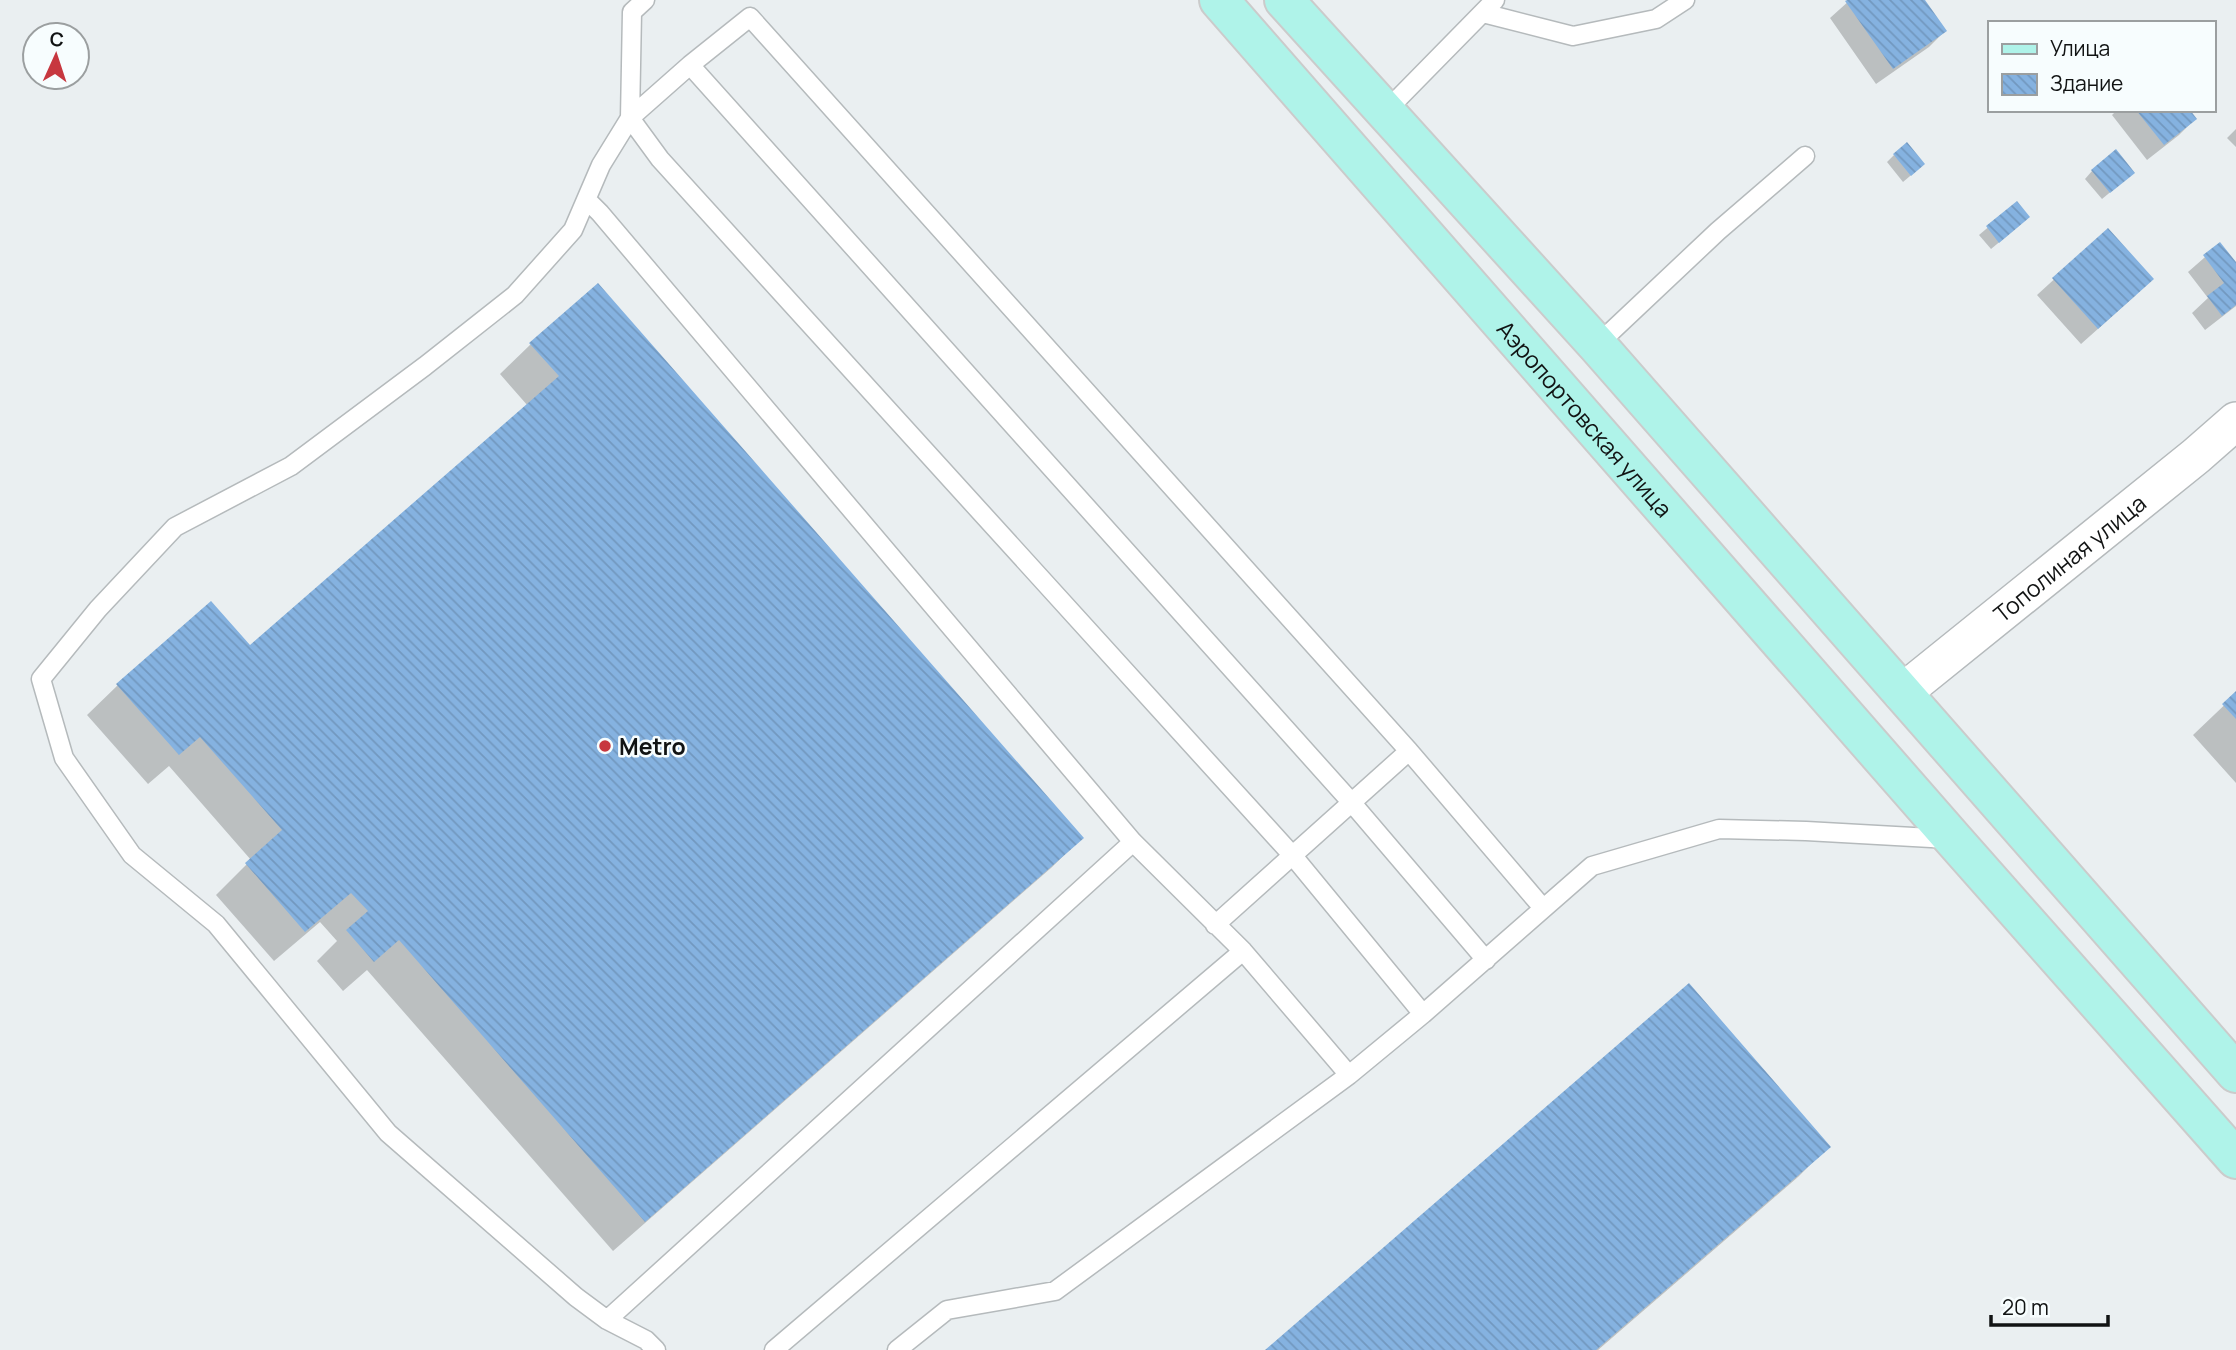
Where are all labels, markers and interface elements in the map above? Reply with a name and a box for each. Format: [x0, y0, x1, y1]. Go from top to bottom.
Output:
north arrow [21, 21, 91, 91]
legend [1988, 21, 2215, 112]
text: С [49, 26, 65, 52]
text: Улица [2050, 34, 2110, 62]
text: Здание [2050, 69, 2123, 97]
street label: Аэропортовская улица [1490, 313, 1680, 524]
street label: Тополиная улица [1986, 487, 2152, 629]
place label: Metro [619, 730, 686, 762]
marker: Metro [597, 738, 613, 754]
scale bar [1991, 1284, 2108, 1328]
text: 20 m [2002, 1293, 2049, 1321]

